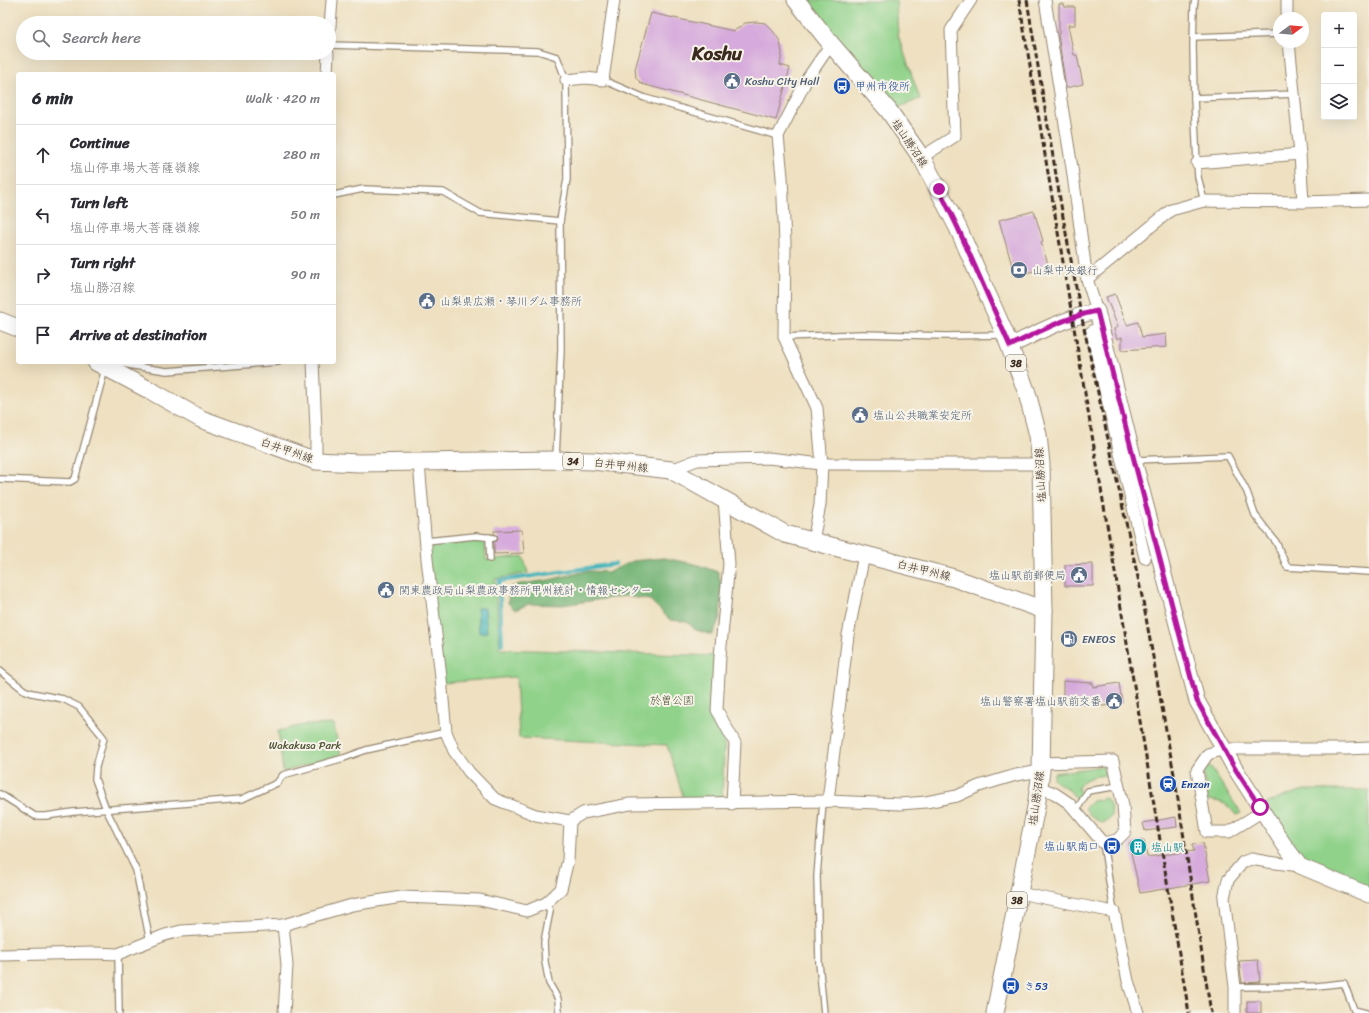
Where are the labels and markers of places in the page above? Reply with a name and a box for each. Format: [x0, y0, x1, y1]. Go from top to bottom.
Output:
public building icon: Koshu City Hall [722, 71, 742, 91]
place label: Koshu City Hall [745, 72, 820, 91]
bus stop icon: 甲州市役所 [832, 76, 852, 96]
place label: 甲州市役所 [855, 77, 910, 96]
bank icon: 山梨中央銀行 [1009, 260, 1029, 280]
place label: 山梨中央銀行 [1032, 261, 1098, 280]
public building icon: 山梨県広瀬・琴川ダム事務所 [417, 291, 437, 311]
place label: 山梨県広瀬・琴川ダム事務所 [440, 292, 582, 311]
public building icon: 塩山公共職業安定所 [850, 405, 870, 425]
place label: 塩山公共職業安定所 [873, 406, 972, 425]
public building icon: 塩山駅前郵便局 [1069, 565, 1089, 585]
place label: 塩山駅前郵便局 [989, 566, 1066, 585]
public building icon: 関東農政局山梨農政事務所甲州統計・情報センター [376, 580, 396, 600]
place label: 関東農政局山梨農政事務所甲州統計・情報センター [399, 581, 652, 600]
fuel station icon: ENEOS [1059, 629, 1079, 649]
place label: ENEOS [1082, 630, 1116, 649]
public building icon: 塩山警察署塩山駅前交番 [1104, 691, 1124, 711]
place label: 塩山警察署塩山駅前交番 [980, 692, 1101, 711]
station icon: Enzan [1158, 774, 1178, 794]
place label: Enzan [1181, 775, 1210, 794]
bus stop icon: 塩山駅南口 [1102, 836, 1122, 856]
place label: 塩山駅南口 [1044, 837, 1099, 856]
building icon: 塩山駅 [1128, 837, 1148, 857]
place label: 塩山駅 [1151, 838, 1184, 857]
bus stop icon: き53 [1001, 976, 1021, 996]
place label: き53 [1024, 977, 1048, 996]

